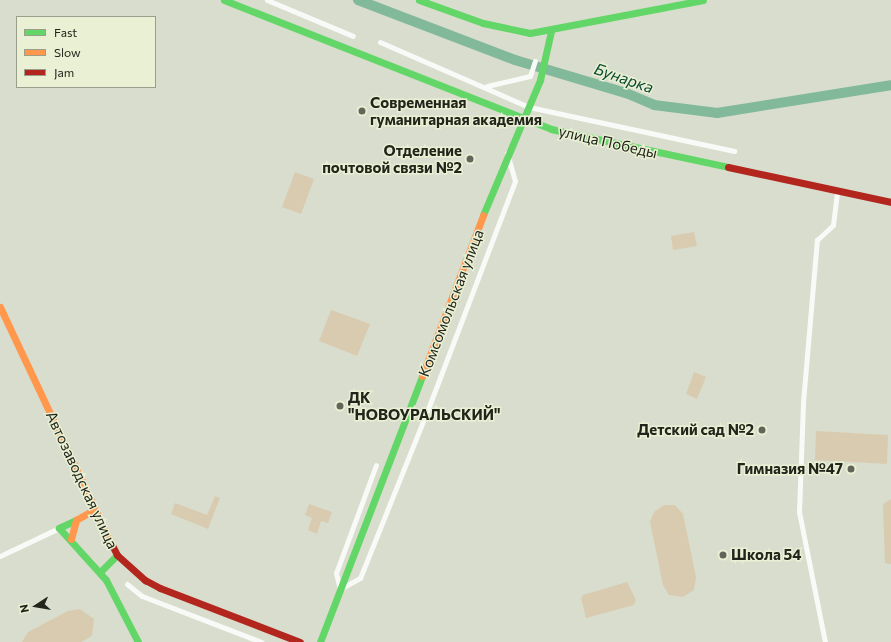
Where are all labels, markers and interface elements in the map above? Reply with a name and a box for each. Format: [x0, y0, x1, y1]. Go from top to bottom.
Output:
legend [16, 16, 156, 88]
text: Fast [54, 25, 77, 39]
text: Slow [54, 45, 81, 59]
water label: Бунарка [592, 59, 656, 97]
text: Jam [54, 65, 74, 79]
place label: Современная гуманитарная академия [370, 93, 542, 128]
marker: Современная гуманитарная академия [357, 106, 367, 116]
street label: улица Победы [557, 122, 659, 162]
place label: Отделение почтовой связи №2 [322, 141, 462, 176]
marker: Отделение почтовой связи №2 [465, 154, 475, 164]
street label: Комсомольская улица [415, 227, 487, 379]
place label: ДК "НОВОУРАЛЬСКИЙ" [348, 388, 501, 423]
marker: ДК "НОВОУРАЛЬСКИЙ" [335, 401, 345, 411]
street label: Автозаводская улица [42, 408, 122, 552]
place label: Детский сад №2 [637, 421, 754, 439]
marker: Детский сад №2 [757, 425, 767, 435]
place label: Гимназия №47 [737, 460, 843, 478]
marker: Гимназия №47 [846, 464, 856, 474]
place label: Школа 54 [731, 546, 802, 564]
marker: Школа 54 [718, 550, 728, 560]
north arrow [16, 586, 56, 626]
text: N [17, 603, 31, 614]

